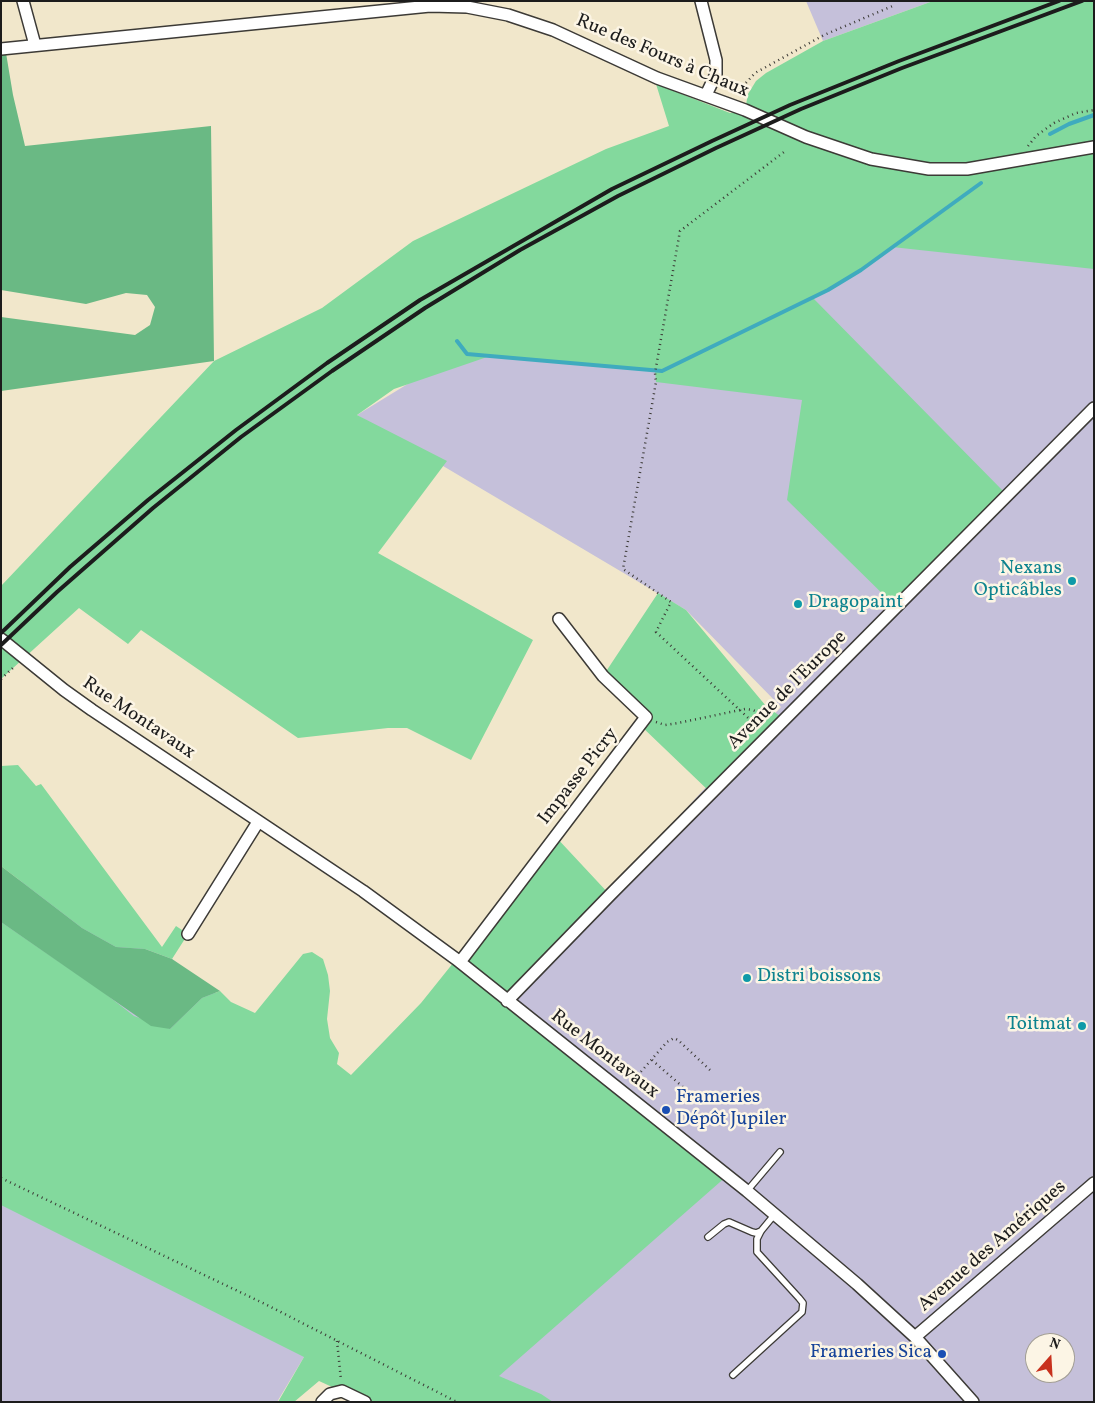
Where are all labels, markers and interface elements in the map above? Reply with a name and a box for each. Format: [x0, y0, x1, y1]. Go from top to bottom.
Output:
street label: Rue des Fours à Chaux [572, 10, 752, 104]
place label: Nexans Opticâbles [974, 559, 1062, 603]
marker: Nexans Opticâbles [1066, 575, 1078, 587]
place label: Dragopaint [808, 593, 903, 615]
marker: Dragopaint [792, 598, 804, 610]
street label: Avenue de l'Europe [724, 627, 852, 755]
street label: Rue Montavaux [77, 673, 199, 765]
street label: Impasse Picry [534, 724, 624, 830]
place label: Distri boissons [757, 967, 881, 989]
marker: Distri boissons [741, 972, 753, 984]
street label: Rue Montavaux [545, 1006, 663, 1104]
place label: Toitmat [1007, 1015, 1072, 1037]
marker: Toitmat [1076, 1020, 1088, 1032]
place label: Frameries Dépôt Jupiler [676, 1088, 787, 1132]
marker: Frameries Dépôt Jupiler [660, 1104, 672, 1116]
street label: Avenue des Amériques [914, 1176, 1072, 1318]
north arrow [1025, 1333, 1075, 1383]
text: N [1047, 1334, 1063, 1355]
place label: Frameries Sica [810, 1343, 932, 1365]
marker: Frameries Sica [936, 1348, 948, 1360]

